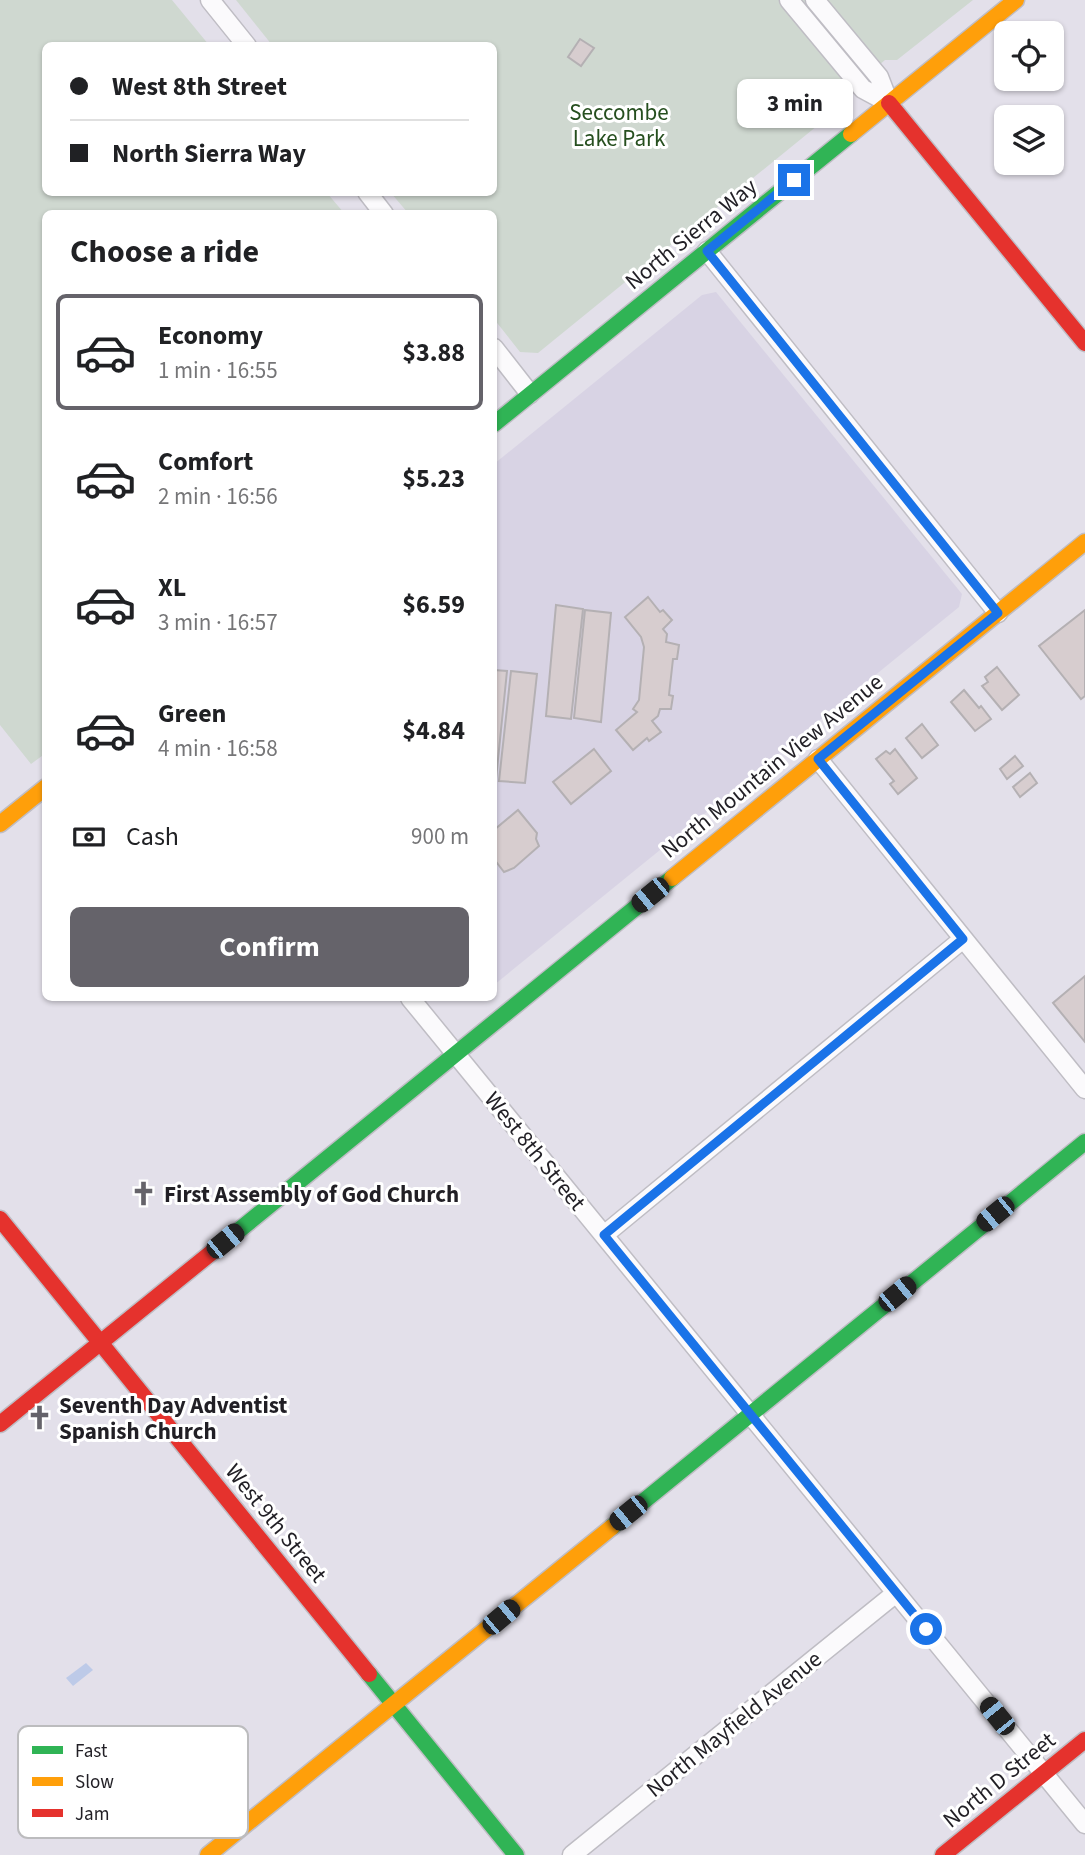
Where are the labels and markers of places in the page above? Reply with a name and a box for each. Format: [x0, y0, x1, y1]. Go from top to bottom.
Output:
place label: First Assembly of God Church [164, 1178, 459, 1211]
church icon: First Assembly of God Church [130, 1180, 158, 1208]
place label: Seventh Day Adventist Spanish Church [59, 1389, 287, 1448]
church icon: Seventh Day Adventist Spanish Church [25, 1404, 53, 1432]

